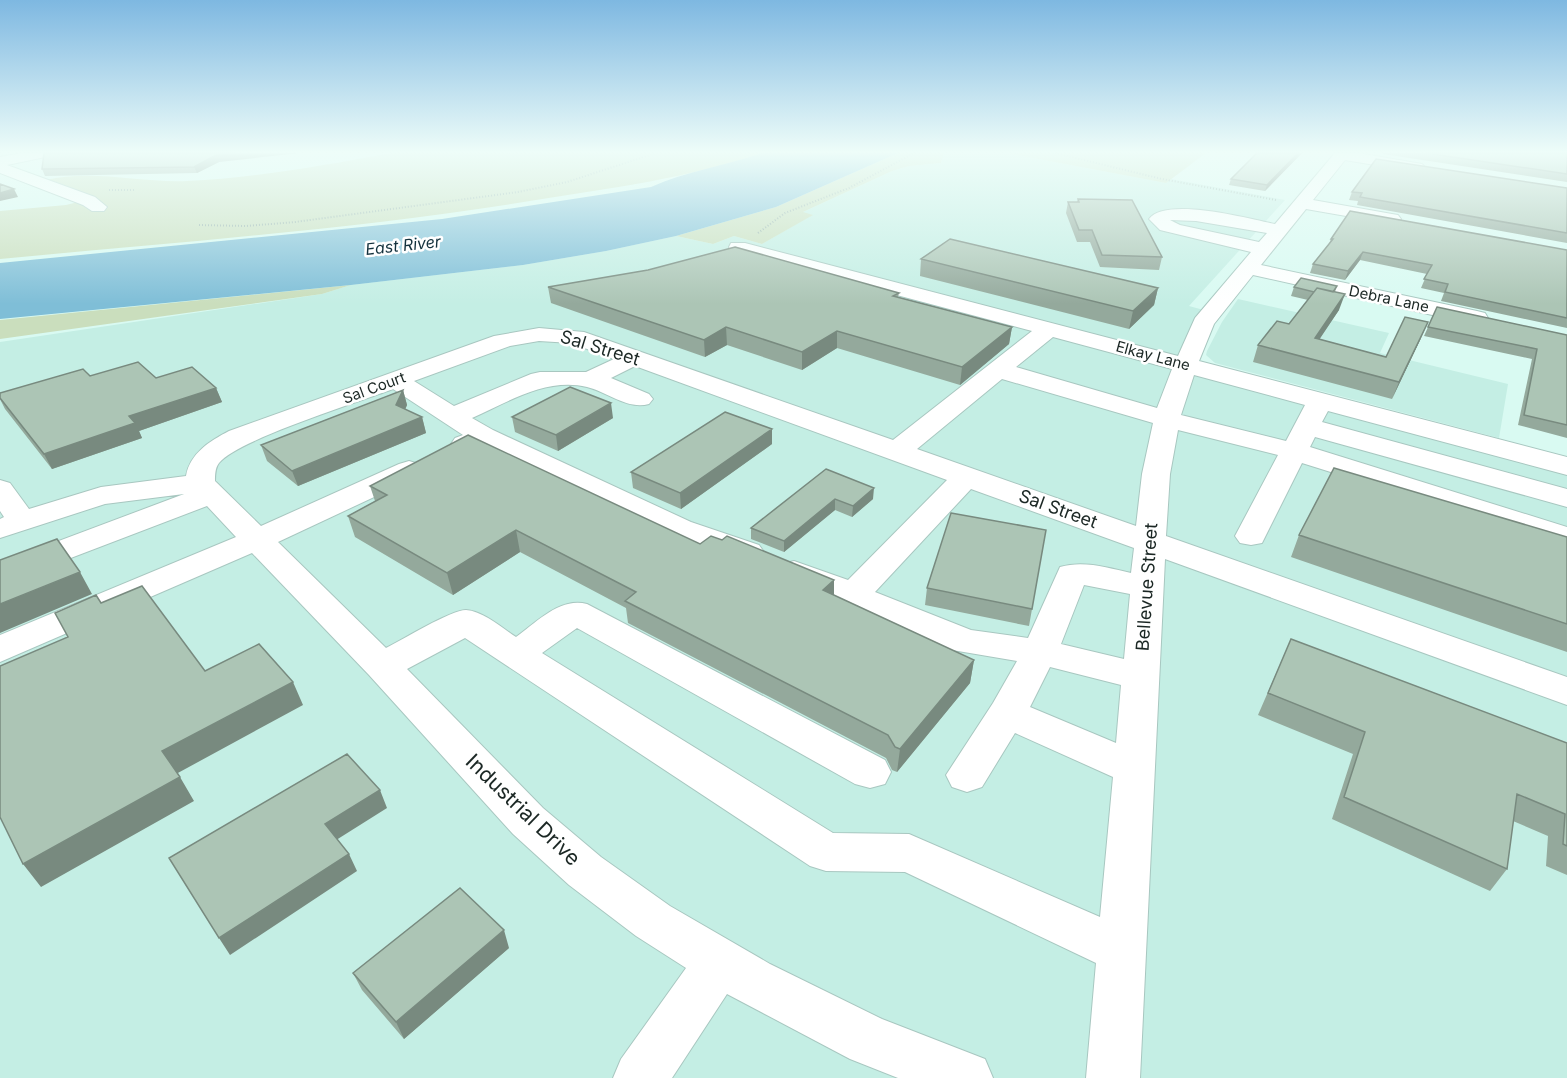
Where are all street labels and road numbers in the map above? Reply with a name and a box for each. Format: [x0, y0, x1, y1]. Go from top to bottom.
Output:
street label: Debra Lane [1347, 281, 1431, 316]
street label: Sal Street [558, 326, 642, 370]
street label: Elkay Lane [1114, 336, 1192, 375]
street label: Sal Court [340, 367, 408, 408]
street label: Sal Street [1016, 485, 1100, 532]
street label: Bellevue Street [1132, 522, 1161, 652]
street label: Industrial Drive [461, 749, 586, 871]

